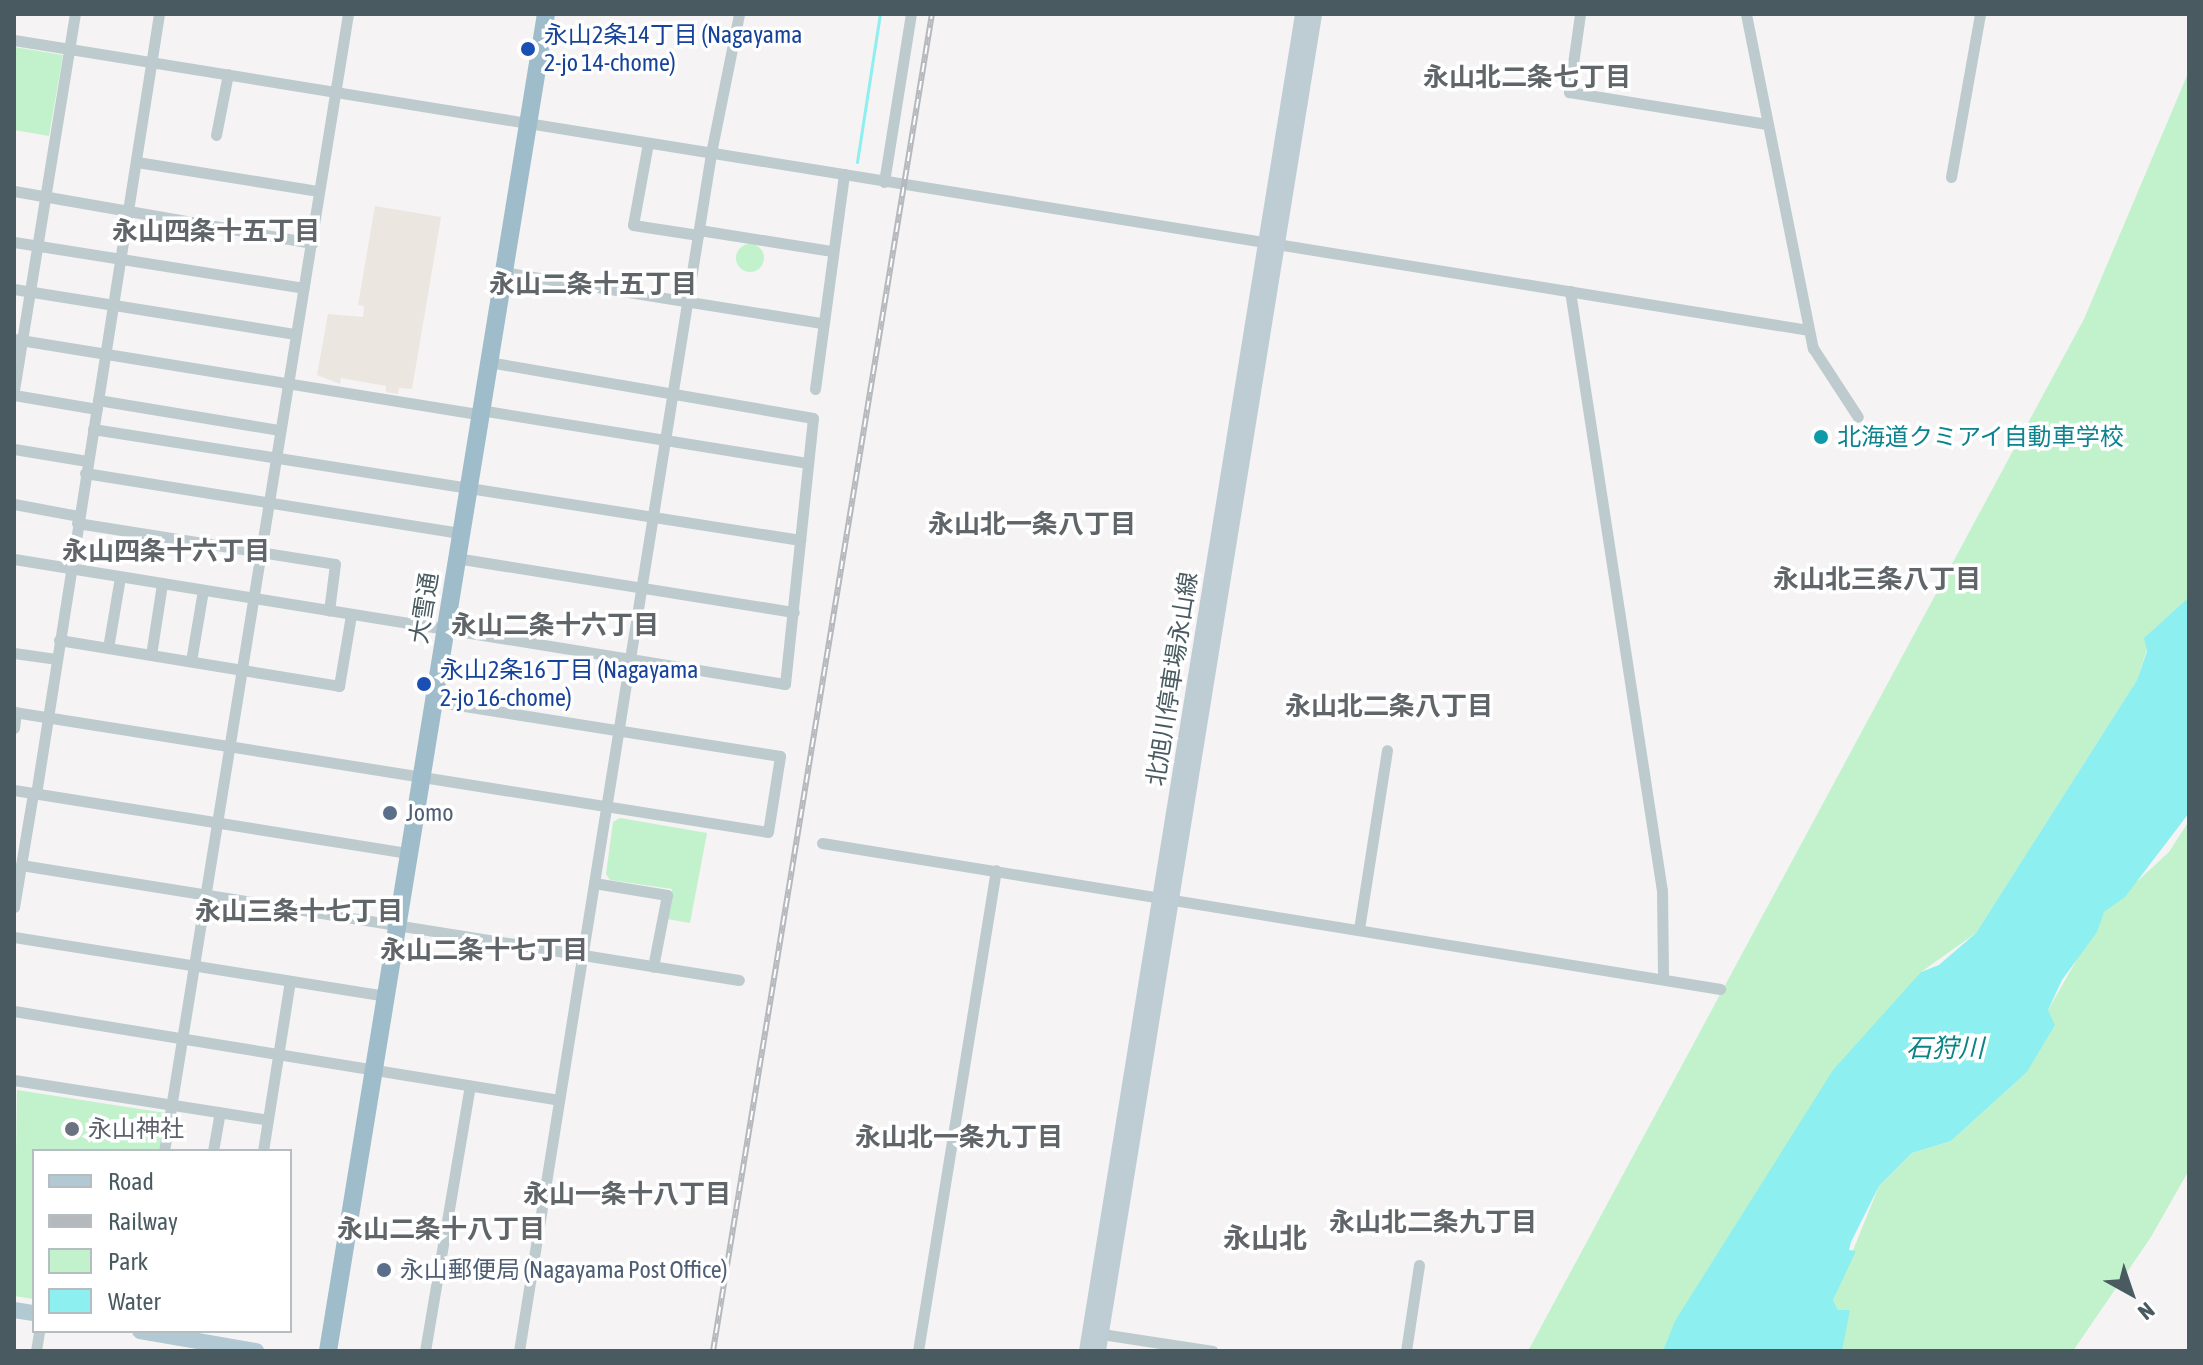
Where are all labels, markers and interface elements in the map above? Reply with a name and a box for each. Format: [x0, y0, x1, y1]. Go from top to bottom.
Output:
place label: 永山2条14丁目 (Nagayama 2-jo 14-chome) [544, 21, 802, 77]
marker: 永山2条14丁目 (Nagayama 2-jo 14-chome) [519, 40, 537, 58]
district label: 永山北二条七丁目 [1423, 62, 1631, 94]
district label: 永山四条十五丁目 [112, 216, 320, 248]
district label: 永山二条十五丁目 [489, 269, 697, 301]
place label: 北海道クミアイ自動車学校 [1837, 423, 2125, 451]
marker: 北海道クミアイ自動車学校 [1812, 428, 1830, 446]
district label: 永山北一条八丁目 [928, 509, 1136, 541]
district label: 永山四条十六丁目 [62, 536, 270, 568]
district label: 永山北三条八丁目 [1773, 564, 1981, 596]
street label: 大雪通 [404, 570, 444, 646]
street label: 北旭川停車場永山線 [1141, 570, 1203, 788]
district label: 永山二条十六丁目 [451, 610, 659, 642]
place label: 永山2条16丁目 (Nagayama 2-jo 16-chome) [440, 656, 698, 712]
marker: 永山2条16丁目 (Nagayama 2-jo 16-chome) [415, 675, 433, 693]
district label: 永山北二条八丁目 [1285, 691, 1493, 723]
place label: Jomo [406, 799, 454, 827]
marker: Jomo [381, 804, 399, 822]
district label: 永山三条十七丁目 [195, 896, 403, 928]
district label: 永山二条十七丁目 [380, 935, 588, 967]
water label: 石狩川 [1906, 1033, 1984, 1065]
place label: 永山神社 [88, 1115, 184, 1143]
marker: 永山神社 [63, 1120, 81, 1138]
district label: 永山北一条九丁目 [855, 1122, 1063, 1154]
legend [32, 1149, 292, 1333]
text: Road [108, 1168, 154, 1195]
district label: 永山一条十八丁目 [523, 1179, 731, 1211]
district label: 永山北二条九丁目 [1329, 1207, 1537, 1239]
text: Railway [108, 1208, 178, 1235]
district label: 永山二条十八丁目 [337, 1214, 545, 1246]
district label: 永山北 [1223, 1221, 1307, 1255]
text: Park [108, 1248, 148, 1275]
north arrow [2091, 1253, 2171, 1333]
place label: 永山郵便局 (Nagayama Post Office) [400, 1256, 727, 1284]
marker: 永山郵便局 (Nagayama Post Office) [375, 1261, 393, 1279]
text: Water [108, 1288, 161, 1315]
text: N [2133, 1297, 2160, 1326]

